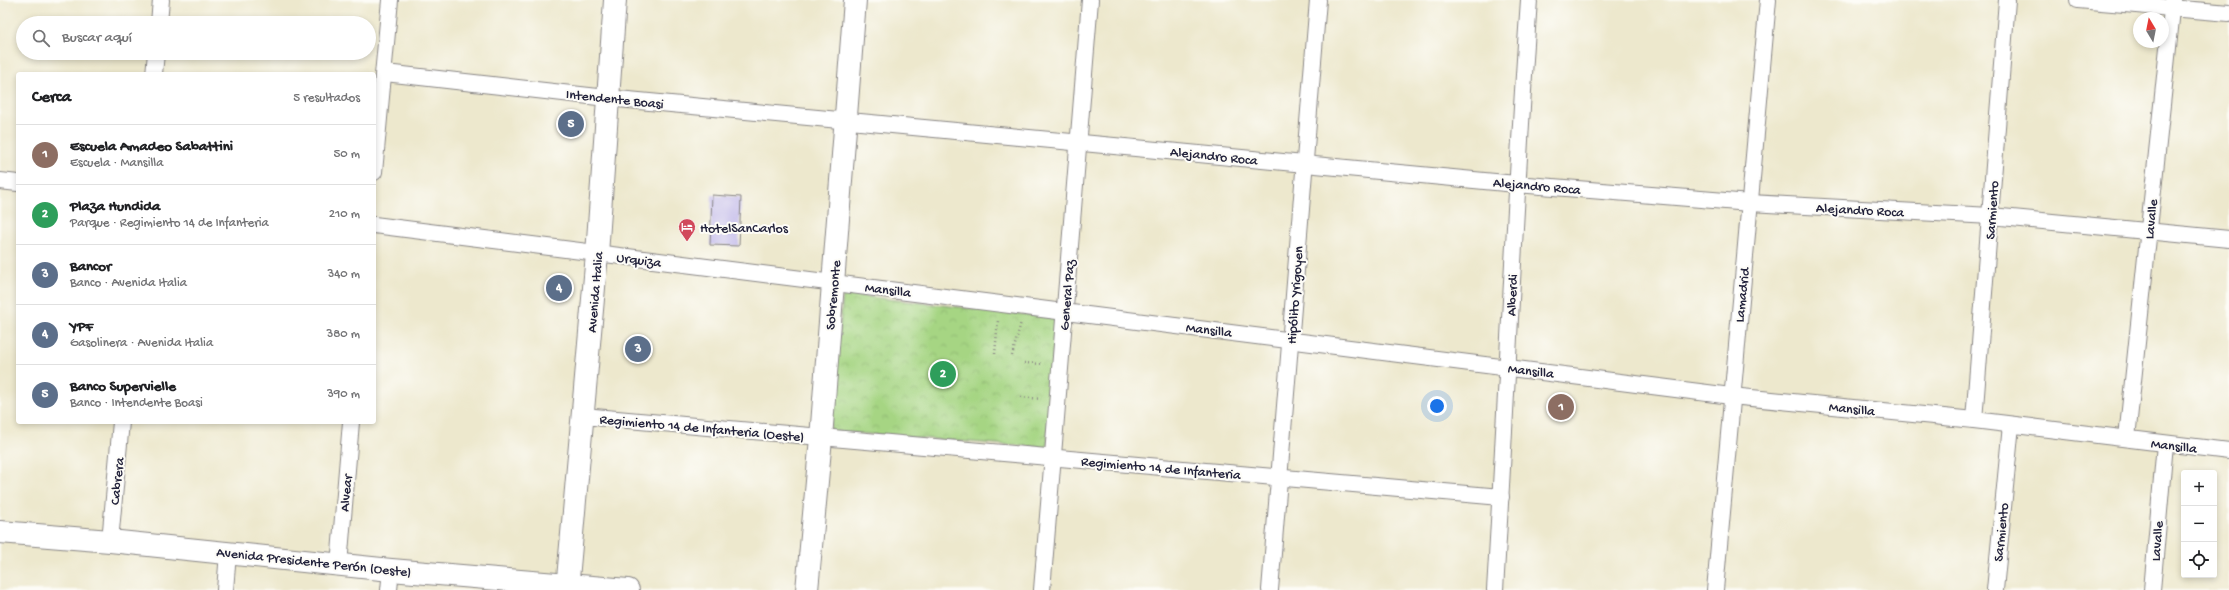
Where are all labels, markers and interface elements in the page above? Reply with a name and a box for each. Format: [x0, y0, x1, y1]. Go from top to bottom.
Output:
north arrow [2133, 12, 2169, 48]
search box [16, 16, 376, 60]
icon: search [30, 27, 52, 49]
text: Buscar aquí [62, 29, 132, 47]
street label: Intendente Boasi [565, 87, 665, 114]
text: Cerca [32, 88, 71, 108]
text: 5 resultados [293, 91, 360, 106]
pin: 5 [558, 109, 584, 139]
text: Escuela Amadeo Sabattini [70, 138, 233, 156]
street label: Alejandro Roca [1169, 144, 1260, 171]
text: 1 [42, 147, 48, 162]
text: 50 m [333, 147, 360, 162]
text: Escuela · Mansilla [70, 156, 163, 171]
street label: Alejandro Roca [1492, 175, 1583, 200]
street label: Sarmiento [1983, 180, 2004, 240]
text: Plaza Hundida [70, 198, 160, 216]
street label: Lavalle [2142, 198, 2163, 240]
street label: Alejandro Roca [1816, 201, 1905, 222]
text: 2 [42, 207, 48, 222]
text: 210 m [329, 207, 360, 222]
text: Parque · Regimiento 14 de Infanteria [70, 216, 269, 231]
hotel icon: HotelSanCarlos [677, 217, 697, 242]
place label: HotelSanCarlos [700, 221, 789, 238]
street label: Hipólito Yrigoyen [1285, 245, 1308, 345]
street label: Avenida Italia [584, 250, 609, 333]
street label: Urquiza [615, 250, 663, 273]
text: Bancor [70, 258, 111, 276]
street label: General Paz [1057, 258, 1080, 331]
street label: Sobremonte [823, 259, 846, 331]
street label: Lamadrid [1732, 265, 1755, 324]
text: 3 [42, 267, 48, 282]
text: 340 m [327, 267, 360, 282]
pin: 4 [546, 273, 572, 303]
street label: Alberdi [1504, 274, 1523, 316]
text: Banco · Avenida Italia [70, 276, 187, 291]
street label: Mansilla [864, 280, 913, 303]
text: YPF [70, 318, 93, 336]
street label: Mansilla [1185, 320, 1234, 343]
text: 4 [42, 327, 48, 342]
text: 380 m [326, 327, 360, 342]
pin: 3 [625, 334, 651, 364]
text: Gasolinera · Avenida Italia [70, 336, 213, 351]
pin: 2 [930, 359, 956, 389]
street label: Mansilla [1507, 361, 1556, 384]
text: Banco Supervielle [70, 378, 176, 396]
text: 5 [42, 387, 48, 402]
text: 390 m [327, 387, 360, 402]
pin: 1 [1548, 392, 1574, 422]
text: Banco · Intendente Boasi [70, 396, 203, 411]
your location [1427, 396, 1447, 416]
street label: Mansilla [1828, 400, 1877, 421]
street label: Regimiento 14 de Infanteria (Oeste) [599, 412, 805, 447]
street label: Mansilla [2150, 436, 2199, 459]
street label: Regimiento 14 de Infanteria [1080, 454, 1243, 485]
street label: Cabrera [108, 455, 130, 506]
map controls [2181, 470, 2217, 578]
button: + [2181, 470, 2217, 506]
street label: Alvear [337, 473, 358, 513]
street label: Sarmiento [1991, 502, 2014, 563]
button: − [2181, 506, 2217, 542]
street label: Lavalle [2148, 520, 2169, 562]
button: locate [2181, 542, 2217, 578]
street label: Avenida Presidente Perón (Oeste) [215, 545, 412, 582]

